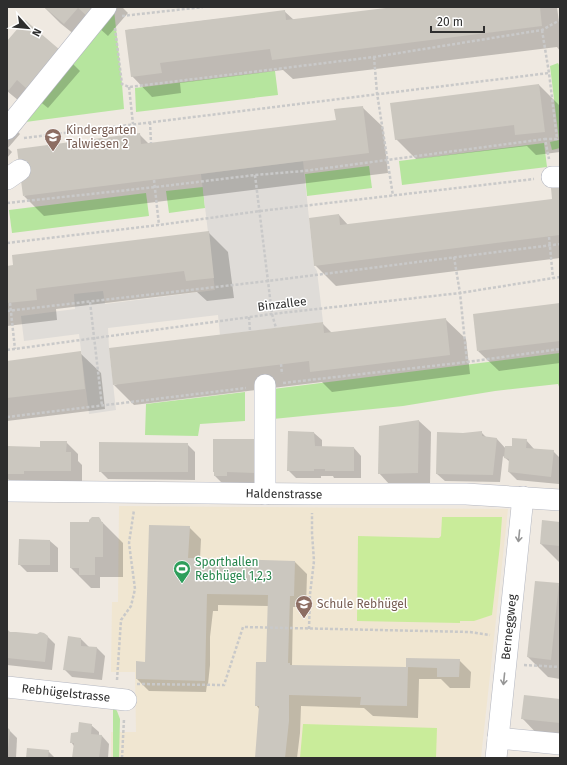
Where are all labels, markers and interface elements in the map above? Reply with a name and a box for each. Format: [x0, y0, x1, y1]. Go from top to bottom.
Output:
north arrow [8, 8, 48, 48]
scale bar [431, 8, 484, 34]
text: 20 m [437, 15, 463, 29]
text: N [29, 26, 44, 39]
place label: Kindergarten Talwiesen 2 [66, 123, 137, 151]
school or university icon: Kindergarten Talwiesen 2 [43, 127, 63, 152]
street label: Binzallee [257, 294, 307, 314]
street label: Haldenstrasse [245, 486, 323, 502]
one-way arrow [515, 529, 523, 542]
place label: Sporthallen Rebhügel 1,2,3 [195, 555, 272, 583]
sports icon: Sporthallen Rebhügel 1,2,3 [172, 559, 192, 584]
street label: Berneggweg [499, 593, 519, 661]
school or university icon: Schule Rebhügel [294, 594, 314, 619]
place label: Schule Rebhügel [317, 597, 408, 611]
one-way arrow [500, 672, 508, 685]
street label: Rebhügelstrasse [21, 681, 111, 705]

